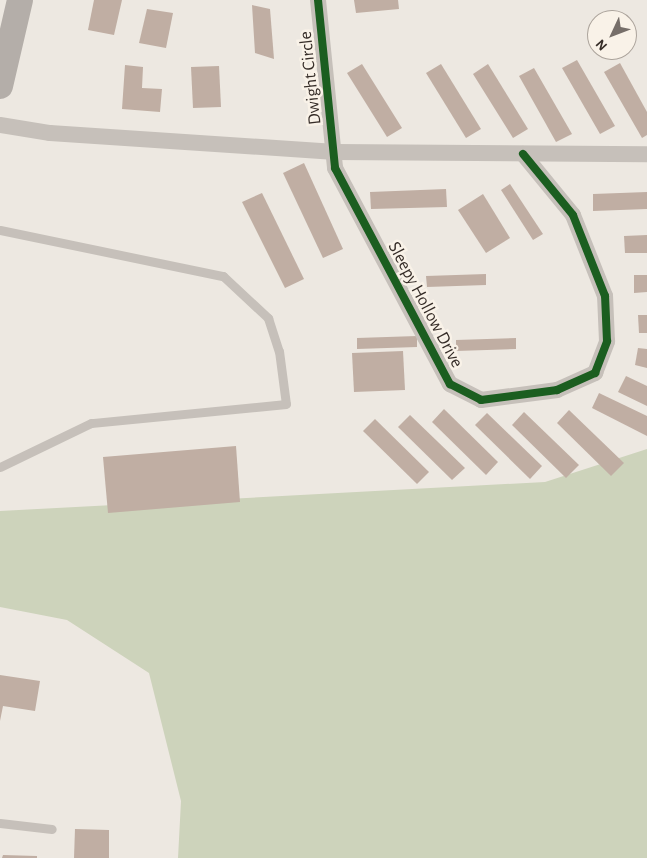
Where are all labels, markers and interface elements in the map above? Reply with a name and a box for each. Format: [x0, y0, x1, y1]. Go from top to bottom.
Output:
north arrow [587, 10, 637, 60]
street label: Dwight Circle [295, 30, 327, 126]
text: N [593, 36, 610, 53]
street label: Sleepy Hollow Drive [383, 238, 467, 372]

